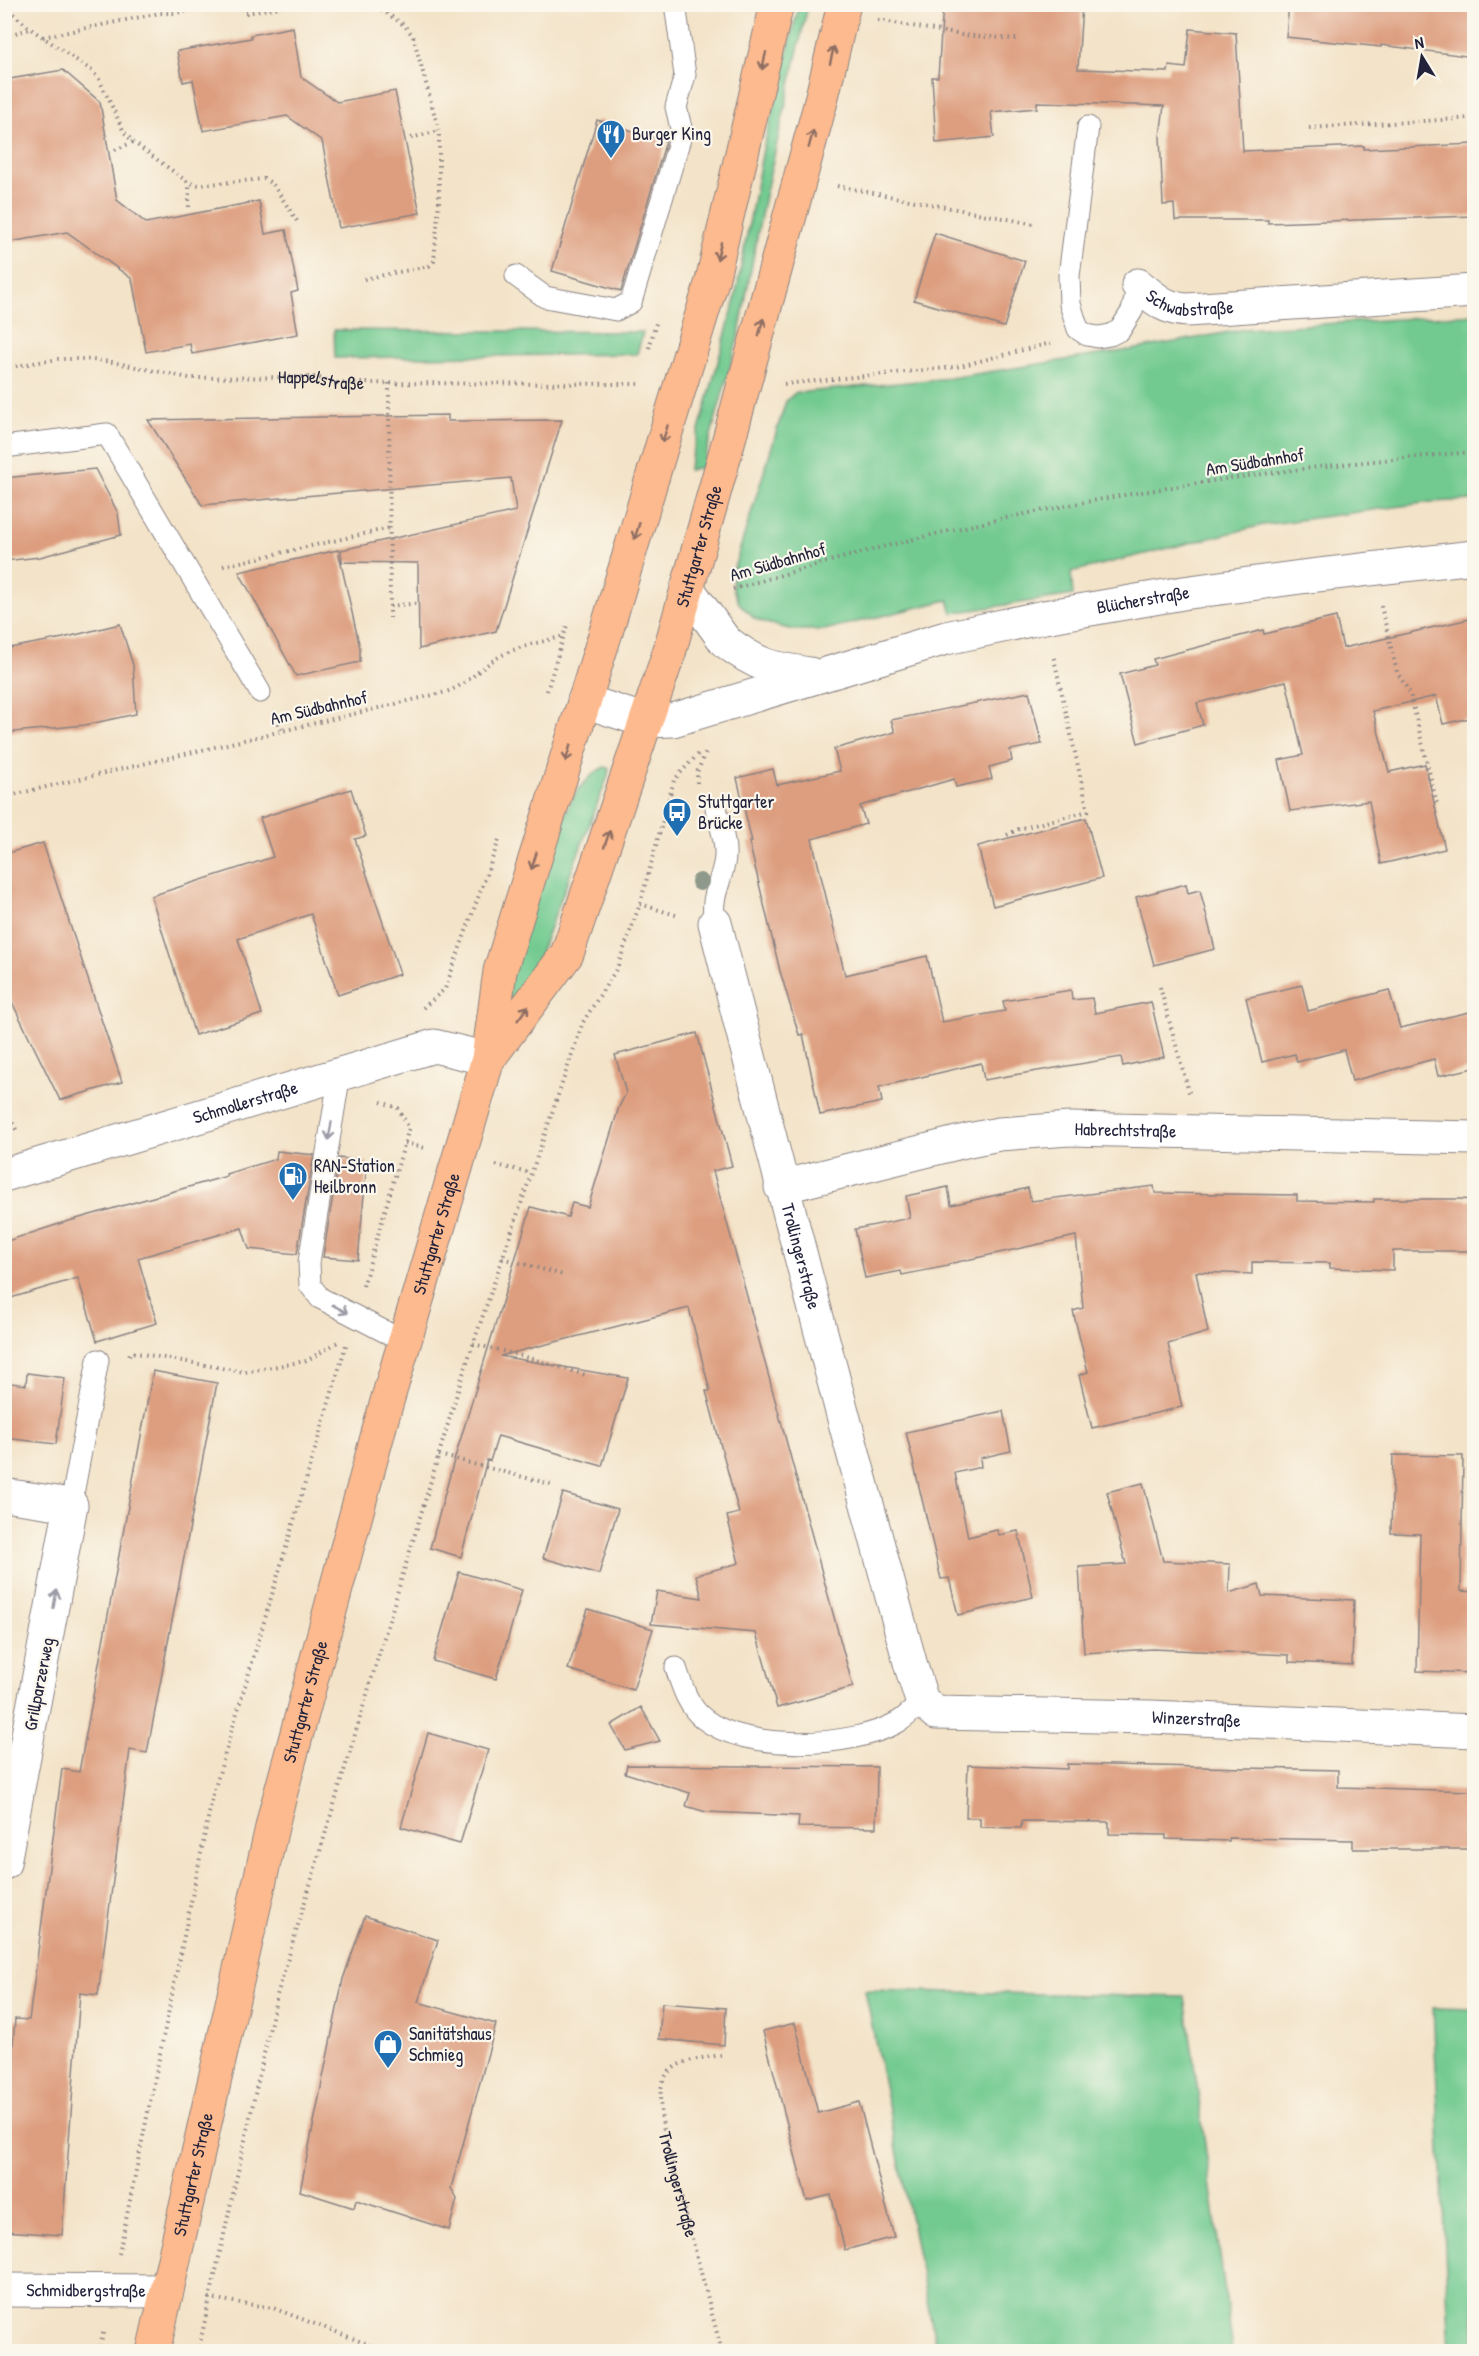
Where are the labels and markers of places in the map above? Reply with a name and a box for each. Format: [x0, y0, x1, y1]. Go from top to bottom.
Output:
restaurant icon: Burger King [595, 118, 627, 160]
place label: Burger King [632, 121, 711, 146]
place label: Stuttgarter Brücke [698, 789, 774, 835]
bus stop icon: Stuttgarter Brücke [661, 796, 693, 838]
place label: RAN-Station Heilbronn [314, 1153, 395, 1199]
fuel station icon: RAN-Station Heilbronn [277, 1160, 309, 1202]
place label: Sanitätshaus Schmieg [409, 2021, 492, 2067]
shop icon: Sanitätshaus Schmieg [372, 2028, 404, 2070]

